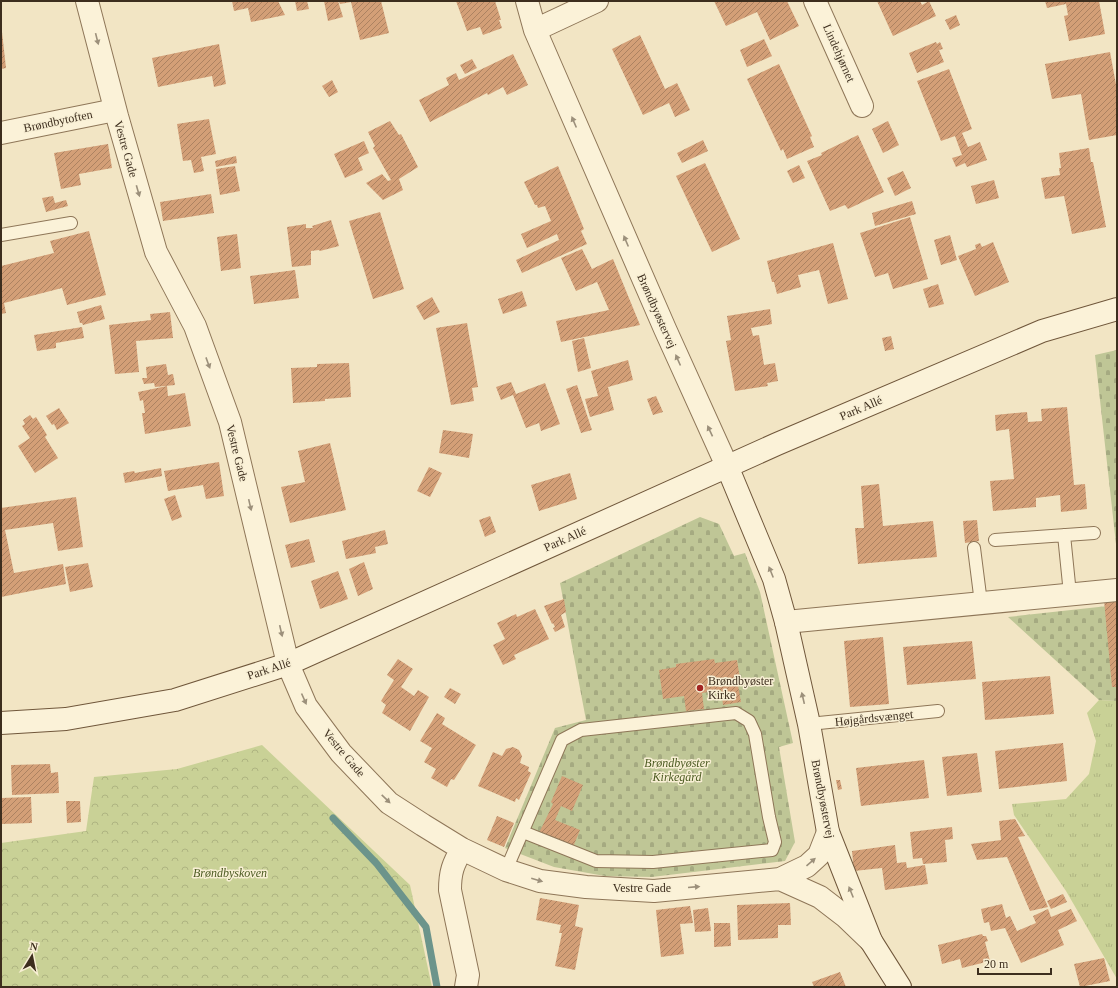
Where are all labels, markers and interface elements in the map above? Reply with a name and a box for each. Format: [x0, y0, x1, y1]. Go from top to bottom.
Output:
street label: Lindehjørnet [820, 22, 858, 85]
one-way arrow [94, 33, 100, 45]
street label: Brøndbytoften [22, 107, 94, 135]
one-way arrow [571, 116, 577, 127]
street label: Vestre Gade [111, 119, 141, 179]
one-way arrow [135, 185, 141, 197]
one-way arrow [623, 235, 629, 246]
street label: Brøndbyøstervej [634, 272, 680, 350]
one-way arrow [675, 354, 681, 366]
one-way arrow [206, 357, 212, 369]
street label: Park Allé [838, 393, 884, 423]
street label: Vestre Gade [223, 423, 251, 483]
one-way arrow [707, 425, 713, 436]
one-way arrow [247, 499, 253, 511]
street label: Park Allé [542, 523, 588, 555]
one-way arrow [767, 565, 773, 577]
one-way arrow [278, 625, 284, 637]
street label: Park Allé [245, 655, 293, 683]
place label: Brøndbyøster Kirke [708, 674, 773, 702]
marker: Brøndbyøster Kirke [695, 683, 705, 693]
one-way arrow [800, 691, 806, 704]
one-way arrow [301, 694, 307, 706]
street label: Højgårdsvænget [834, 707, 915, 729]
street label: Vestre Gade [320, 726, 368, 780]
park label: Brøndbyøster Kirkegård [644, 756, 710, 784]
street label: Brøndbyøstervej [808, 758, 838, 840]
one-way arrow [381, 794, 391, 804]
one-way arrow [806, 858, 816, 867]
park label: Brøndbyskoven [193, 866, 267, 880]
one-way arrow [531, 877, 543, 883]
street label: Vestre Gade [613, 881, 671, 895]
one-way arrow [688, 883, 700, 890]
one-way arrow [848, 885, 854, 897]
north arrow [12, 936, 52, 976]
text: N [29, 940, 39, 953]
scale bar [978, 950, 1051, 976]
text: 20 m [984, 957, 1009, 971]

